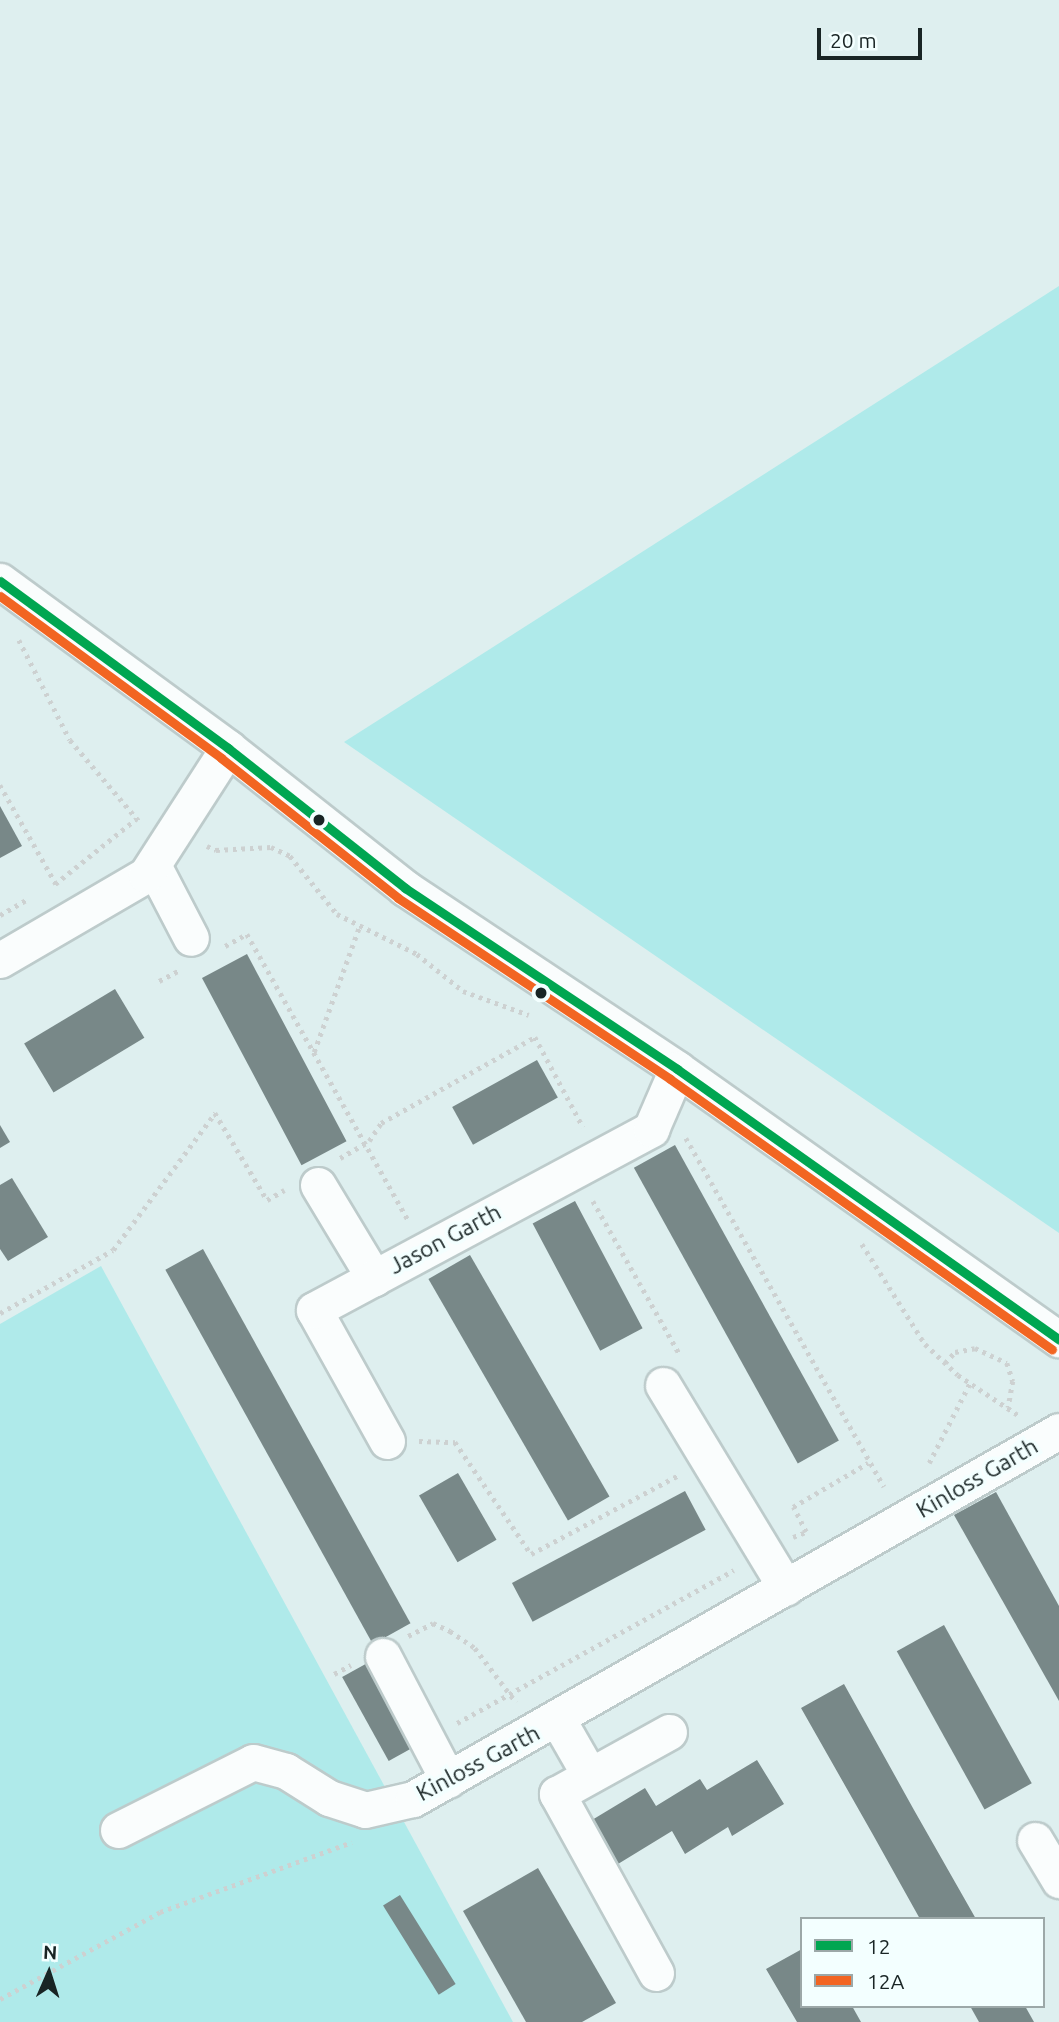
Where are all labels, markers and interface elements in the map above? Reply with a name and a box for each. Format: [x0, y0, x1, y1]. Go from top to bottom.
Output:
scale bar [821, 14, 926, 58]
text: 20 m [830, 28, 877, 52]
unlabelled marker [312, 813, 326, 827]
unlabelled marker [534, 986, 548, 1000]
street label: Jason Garth [384, 1198, 506, 1280]
street label: Kinloss Garth [911, 1432, 1043, 1524]
street label: Kinloss Garth [412, 1719, 544, 1807]
legend [800, 1917, 1045, 2008]
text: 12 [867, 1934, 891, 1958]
north arrow [14, 1938, 84, 2008]
text: N [42, 1941, 58, 1963]
text: 12A [867, 1969, 904, 1993]

